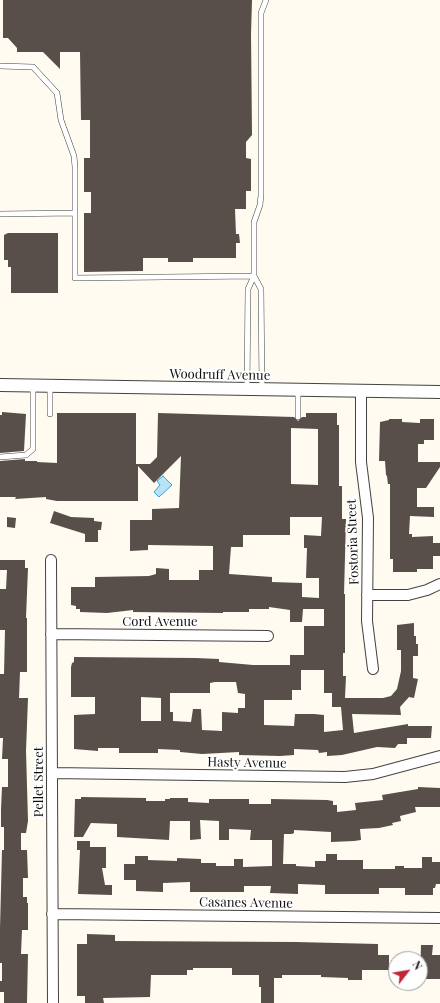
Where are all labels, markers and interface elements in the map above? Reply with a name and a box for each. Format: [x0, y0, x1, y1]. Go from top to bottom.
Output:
street label: Woodruff Avenue [170, 366, 270, 384]
street label: Fostoria Street [344, 499, 362, 585]
street label: Cord Avenue [122, 614, 198, 630]
street label: Pellet Street [31, 747, 47, 817]
street label: Hasty Avenue [207, 755, 287, 771]
street label: Casanes Avenue [199, 894, 293, 912]
north arrow [388, 951, 428, 991]
text: N [409, 958, 426, 972]

